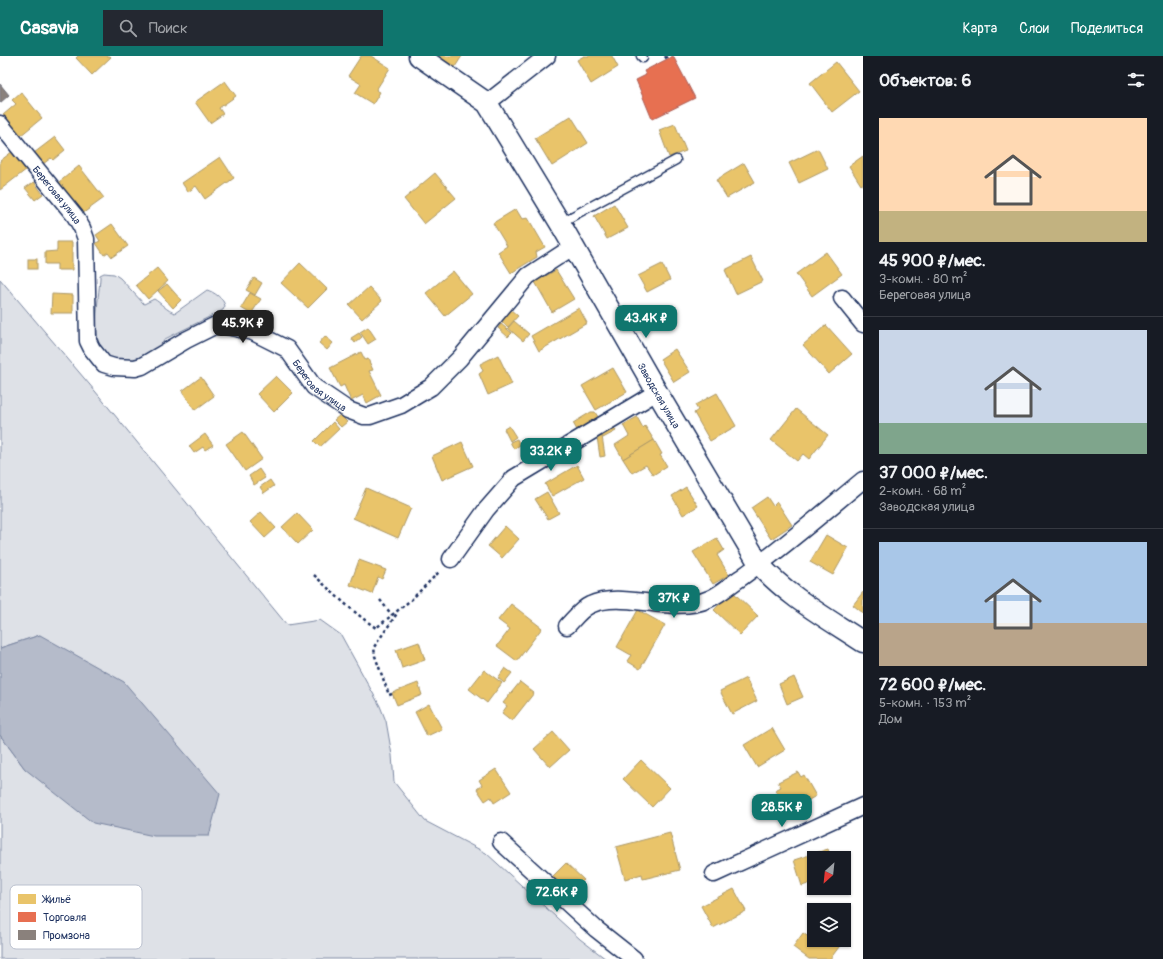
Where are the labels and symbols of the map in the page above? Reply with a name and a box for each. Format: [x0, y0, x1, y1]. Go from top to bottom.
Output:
street label: Береговая улица [30, 164, 83, 226]
pin: 43.4K ₽ [609, 305, 683, 339]
pin: 45.9K ₽ [206, 310, 280, 344]
street label: Береговая улица [289, 358, 349, 414]
street label: Заводская улица [635, 361, 682, 431]
pin: 33.2K ₽ [514, 438, 588, 472]
pin: 37K ₽ [646, 585, 702, 619]
pin: 28.5K ₽ [745, 794, 819, 828]
north arrow [807, 851, 851, 895]
pin: 72.6K ₽ [520, 879, 594, 913]
legend [10, 885, 142, 949]
text: Жильё [41, 893, 71, 906]
text: Торговля [43, 911, 86, 924]
text: Промзона [43, 929, 90, 942]

